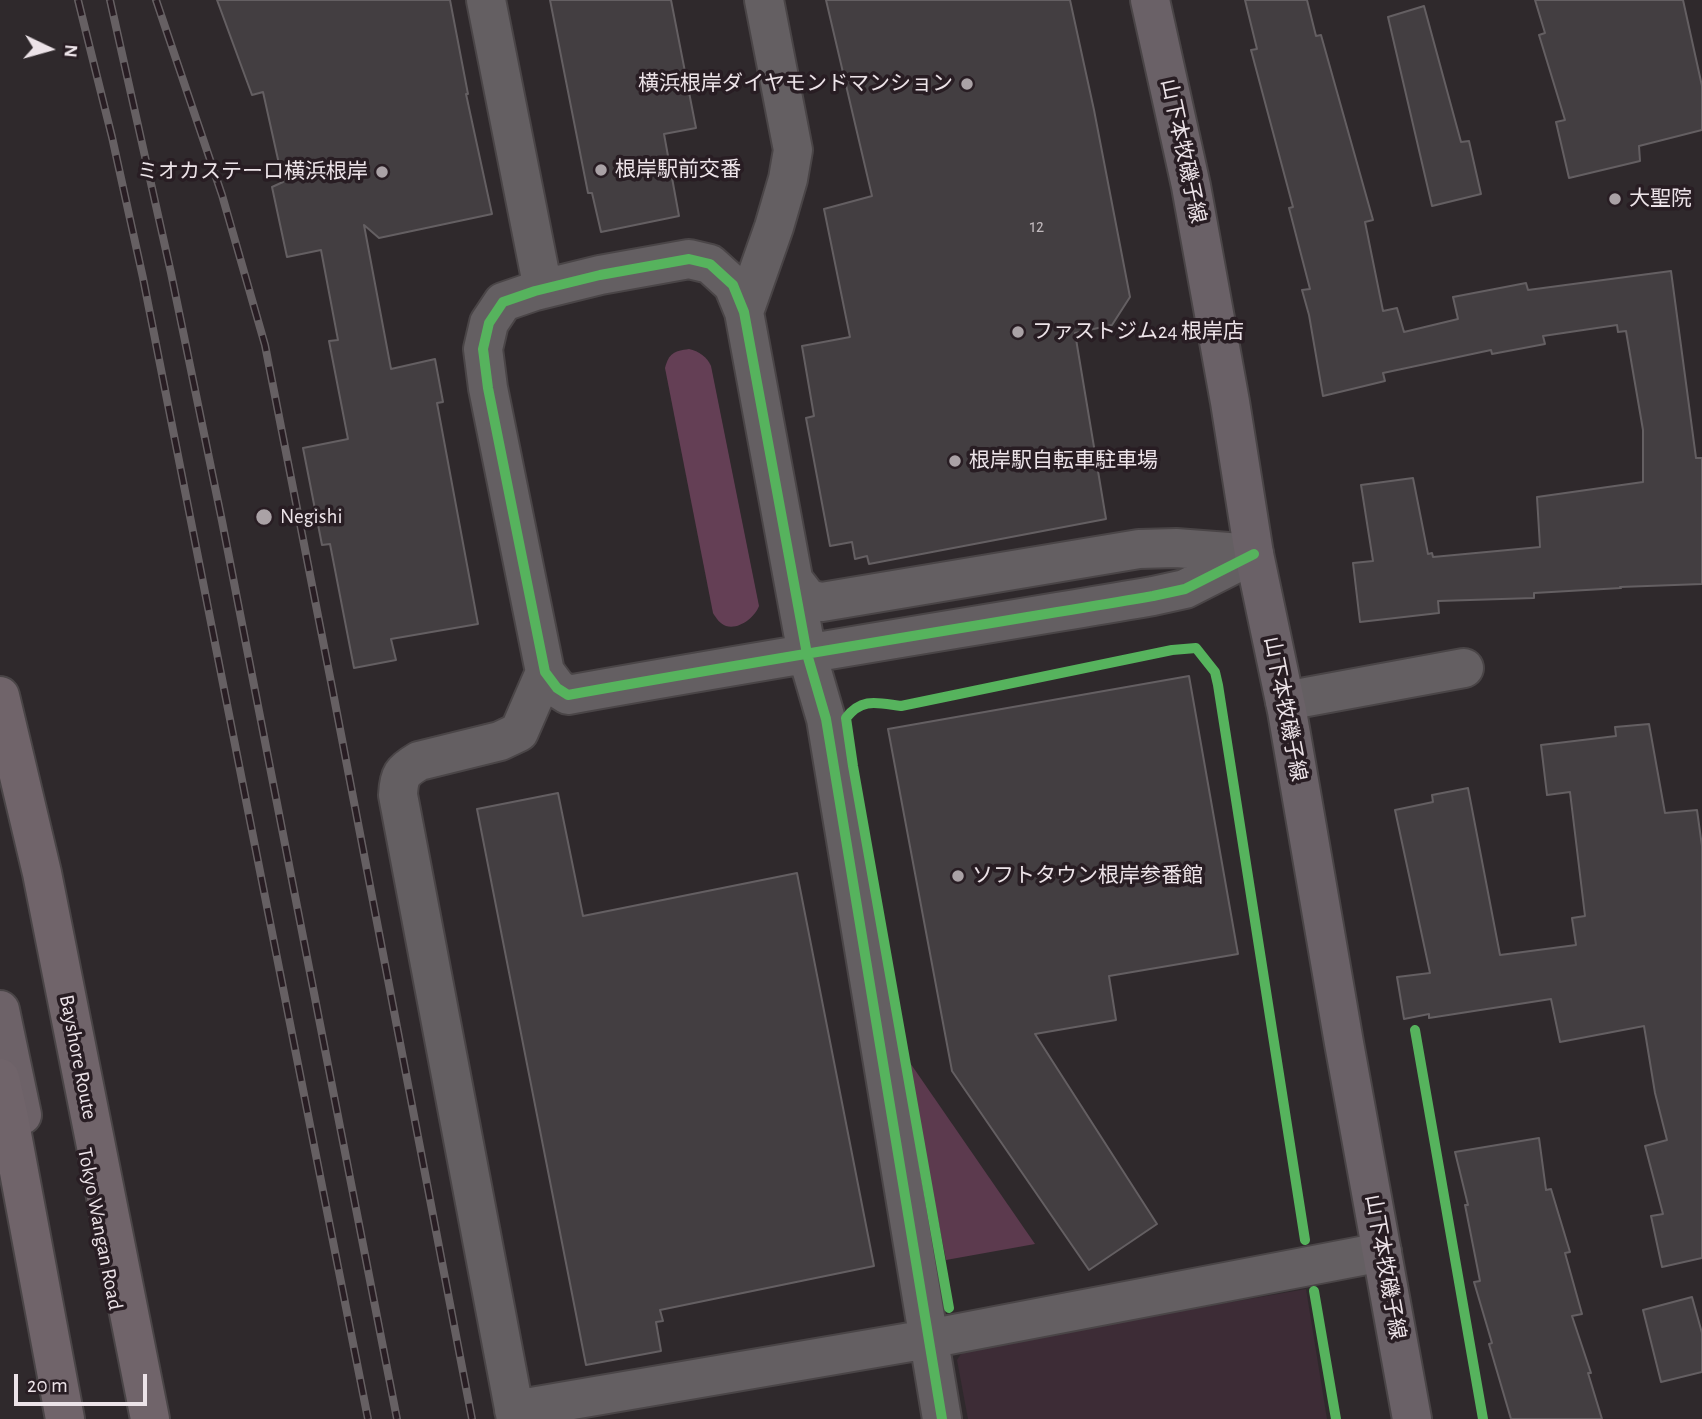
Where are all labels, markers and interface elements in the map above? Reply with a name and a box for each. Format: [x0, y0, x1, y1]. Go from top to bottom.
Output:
north arrow [14, 14, 84, 84]
text: N [60, 43, 80, 58]
place label: 横浜根岸ダイヤモンドマンション [638, 71, 953, 97]
marker: 横浜根岸ダイヤモンドマンション [959, 76, 975, 92]
street label: 山下本牧磯子線 [1155, 76, 1211, 226]
place label: 根岸駅前交番 [615, 157, 741, 183]
place label: ミオカステーロ横浜根岸 [137, 159, 368, 185]
marker: 根岸駅前交番 [593, 162, 609, 178]
marker: ミオカステーロ横浜根岸 [374, 164, 390, 180]
place label: 大聖院 [1629, 186, 1692, 212]
marker: 大聖院 [1607, 191, 1623, 207]
house number: 12 [1030, 216, 1044, 238]
place label: ファストジム24 根岸店 [1032, 319, 1244, 345]
marker: ファストジム24 根岸店 [1010, 324, 1026, 340]
place label: 根岸駅自転車駐車場 [969, 448, 1158, 474]
marker: 根岸駅自転車駐車場 [947, 453, 963, 469]
place label: Negishi [280, 504, 342, 530]
marker: Negishi [254, 507, 274, 527]
street label: 山下本牧磯子線 [1259, 634, 1311, 784]
place label: ソフトタウン根岸参番館 [972, 863, 1203, 889]
marker: ソフトタウン根岸参番館 [950, 868, 966, 884]
street label: Bayshore Route [54, 993, 102, 1121]
street label: Tokyo Wangan Road [72, 1146, 128, 1312]
street label: 山下本牧磯子線 [1360, 1192, 1410, 1342]
scale bar [18, 1360, 150, 1404]
text: 20 m [27, 1375, 68, 1396]

